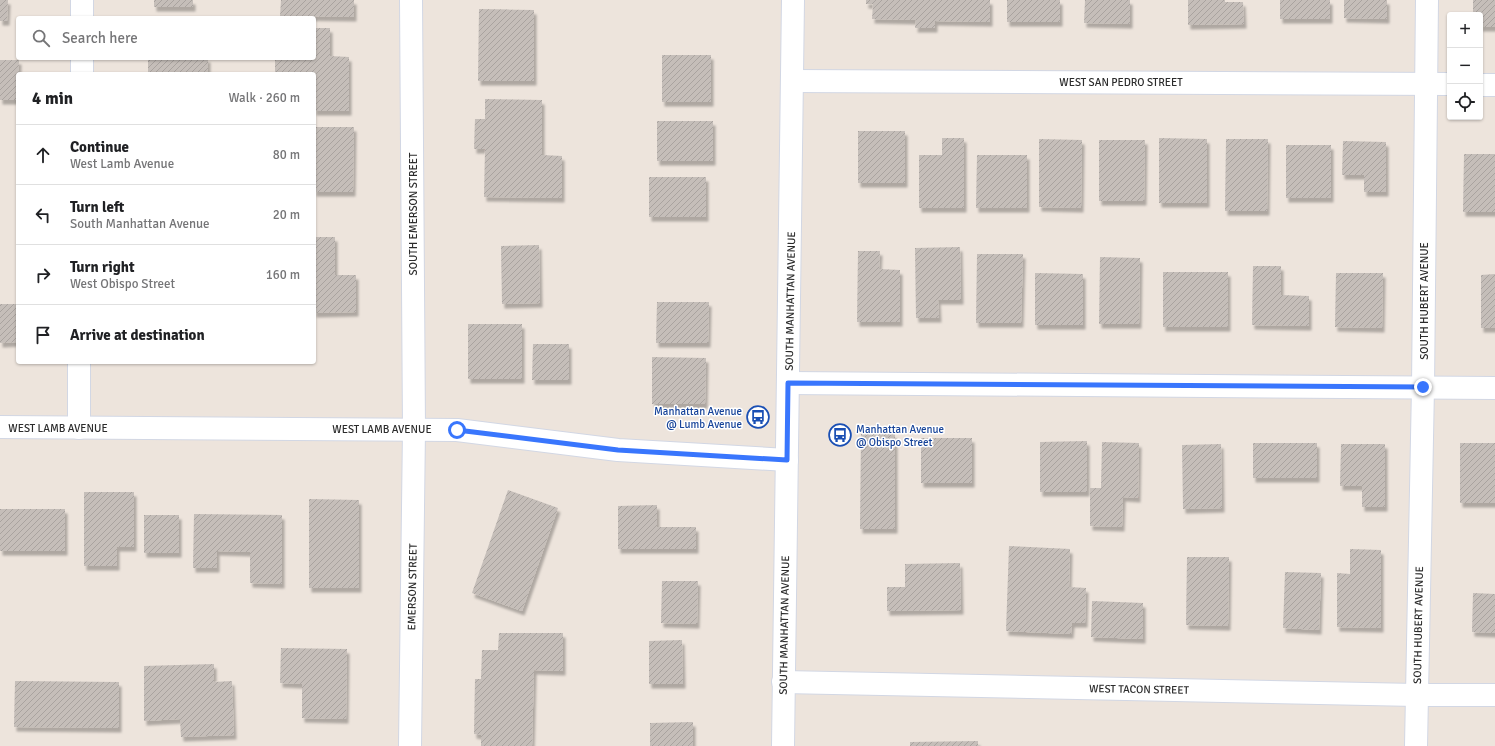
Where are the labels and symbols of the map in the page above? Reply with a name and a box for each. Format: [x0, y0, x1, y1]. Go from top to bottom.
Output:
street label: WEST SAN PEDRO STREET [1059, 76, 1183, 89]
street label: SOUTH EMERSON STREET [407, 152, 420, 275]
street label: SOUTH MANHATTAN AVENUE [783, 231, 798, 371]
street label: SOUTH HUBERT AVENUE [1418, 242, 1431, 360]
route end [1414, 378, 1432, 396]
bus stop icon: Manhattan Avenue @ Lumb Avenue [745, 404, 771, 430]
place label: Manhattan Avenue @ Lumb Avenue [654, 405, 742, 431]
route start [448, 421, 466, 439]
street label: WEST LAMB AVENUE [8, 422, 108, 435]
bus stop icon: Manhattan Avenue @ Obispo Street [827, 422, 853, 448]
street label: WEST LAMB AVENUE [332, 423, 432, 436]
place label: Manhattan Avenue @ Obispo Street [856, 423, 944, 449]
street label: EMERSON STREET [405, 543, 420, 631]
street label: SOUTH MANHATTAN AVENUE [777, 555, 792, 695]
street label: SOUTH HUBERT AVENUE [1411, 566, 1426, 684]
street label: WEST TACON STREET [1089, 682, 1190, 697]

